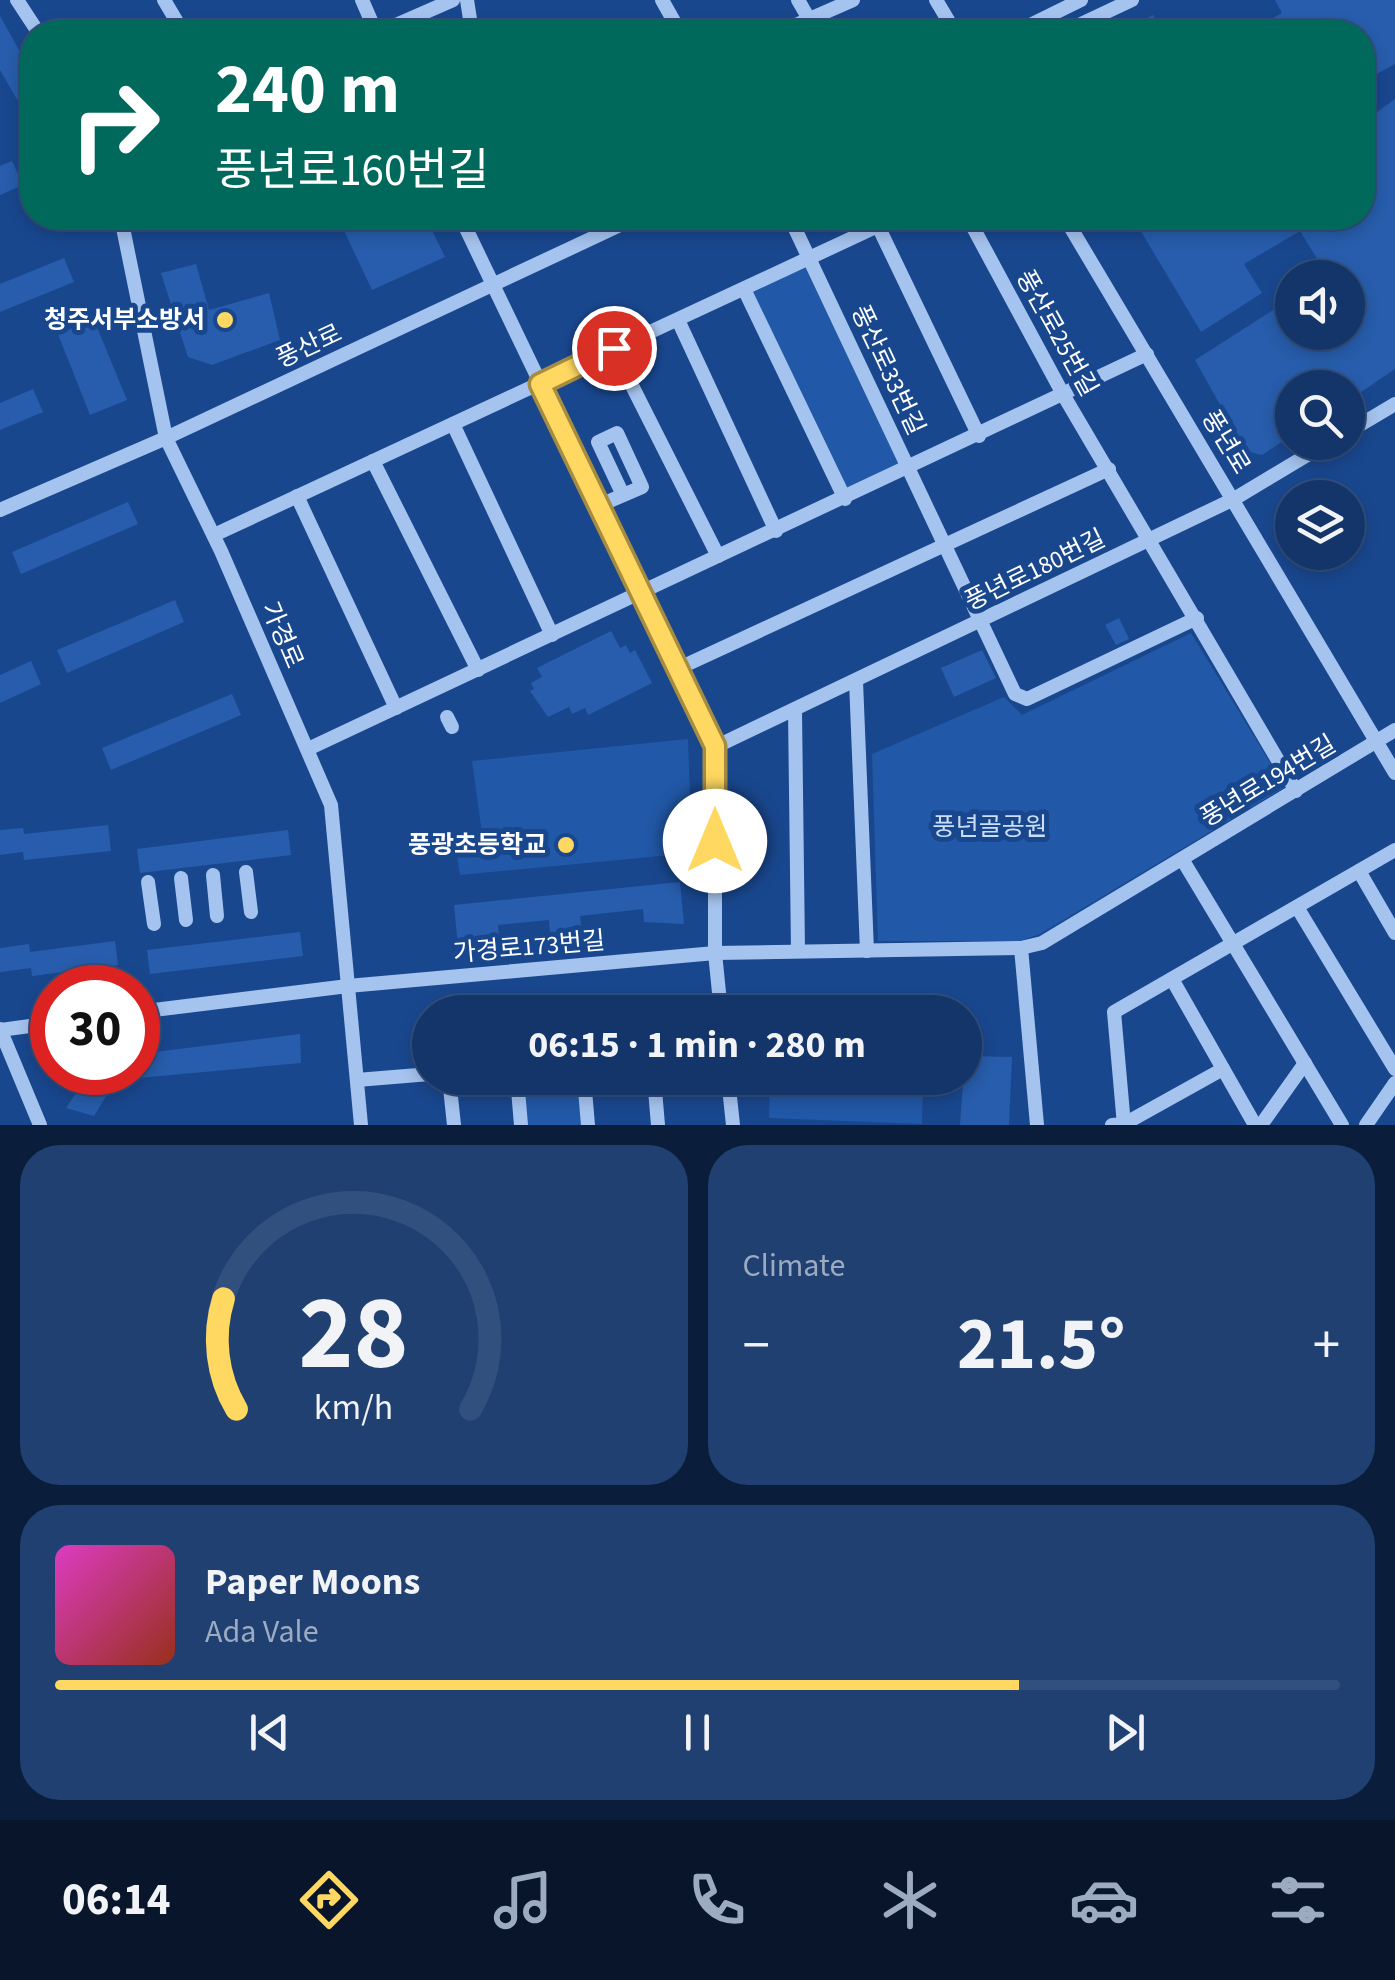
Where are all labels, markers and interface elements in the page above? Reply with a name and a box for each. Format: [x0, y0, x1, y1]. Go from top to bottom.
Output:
text: 240 m [215, 40, 400, 140]
icon: right [50, 60, 180, 190]
text: 풍년로160번길 [215, 139, 489, 203]
map controls [1275, 260, 1365, 570]
button: sound [1275, 260, 1365, 350]
street label: 풍산로25번길 [1007, 263, 1107, 403]
street label: 풍산로33번길 [842, 299, 934, 441]
place label: 청주서부소방서 [44, 302, 205, 338]
pin [572, 306, 657, 391]
marker: 청주서부소방서 [214, 309, 236, 331]
street label: 풍산로 [270, 315, 348, 377]
icon: arrive [587, 321, 642, 376]
button: search [1275, 370, 1365, 460]
street label: 풍년로 [1193, 403, 1259, 481]
button: layers [1275, 480, 1365, 570]
street label: 풍년로180번길 [959, 520, 1111, 620]
street label: 가경로 [252, 596, 312, 674]
street label: 풍년로194번길 [1193, 726, 1343, 836]
position arrow [663, 789, 767, 893]
park label: 풍년골공원 [932, 809, 1048, 845]
place label: 풍광초등학교 [408, 827, 546, 863]
marker: 풍광초등학교 [555, 834, 577, 856]
street label: 가경로173번길 [452, 922, 606, 972]
speed limit sign: 30 [30, 965, 160, 1095]
text: 06:15 · 1 min · 280 m [528, 1018, 866, 1072]
text: Climate [743, 1243, 845, 1289]
text: 28 [299, 1261, 409, 1409]
text: 21.5° [957, 1291, 1126, 1398]
text: − [743, 1307, 770, 1385]
text: + [1313, 1307, 1340, 1385]
text: km/h [314, 1382, 393, 1433]
text: Paper Moons [205, 1555, 420, 1609]
text: Ada Vale [205, 1609, 319, 1655]
icon: previous [242, 1705, 297, 1760]
icon: pause [670, 1705, 725, 1760]
icon: next [1098, 1705, 1153, 1760]
icon: directions [294, 1865, 364, 1935]
icon: music [488, 1865, 558, 1935]
icon: phone [682, 1865, 752, 1935]
icon: climate [875, 1865, 945, 1935]
icon: car [1069, 1865, 1139, 1935]
icon: filters [1263, 1865, 1333, 1935]
text: 06:14 [62, 1868, 170, 1932]

